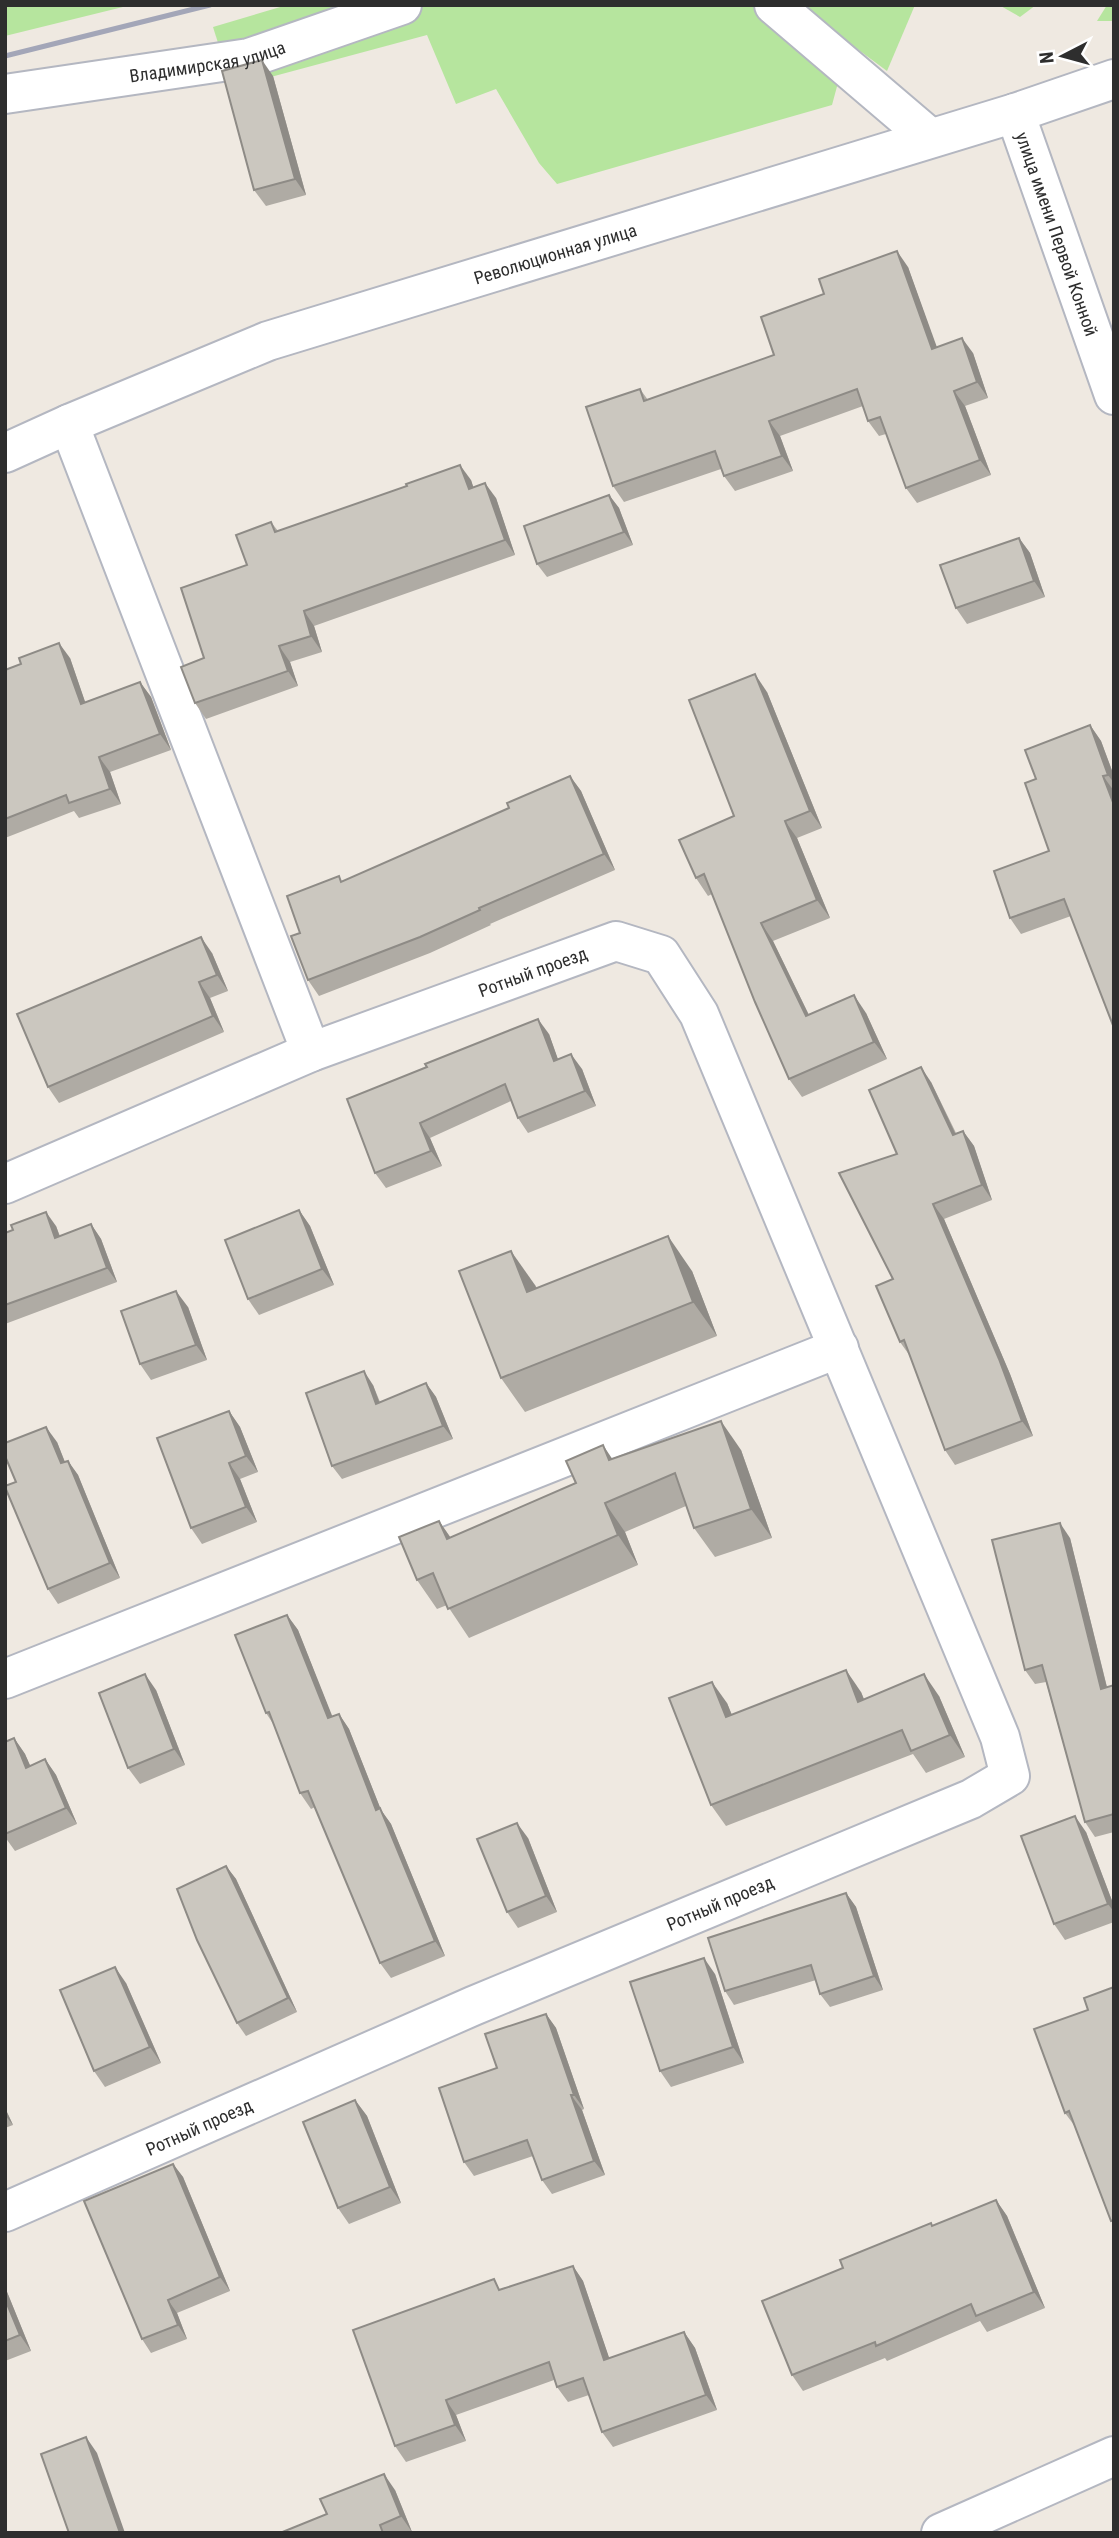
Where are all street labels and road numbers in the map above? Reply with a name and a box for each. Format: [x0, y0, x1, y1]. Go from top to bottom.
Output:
street label: Владимирская улица [128, 36, 288, 86]
street label: улица имени Первой Конной [1012, 129, 1103, 339]
street label: Революционная улица [471, 219, 639, 288]
street label: Ротный проезд [475, 942, 590, 1001]
street label: Ротный проезд [663, 1871, 777, 1935]
street label: Ротный проезд [143, 2094, 256, 2160]

